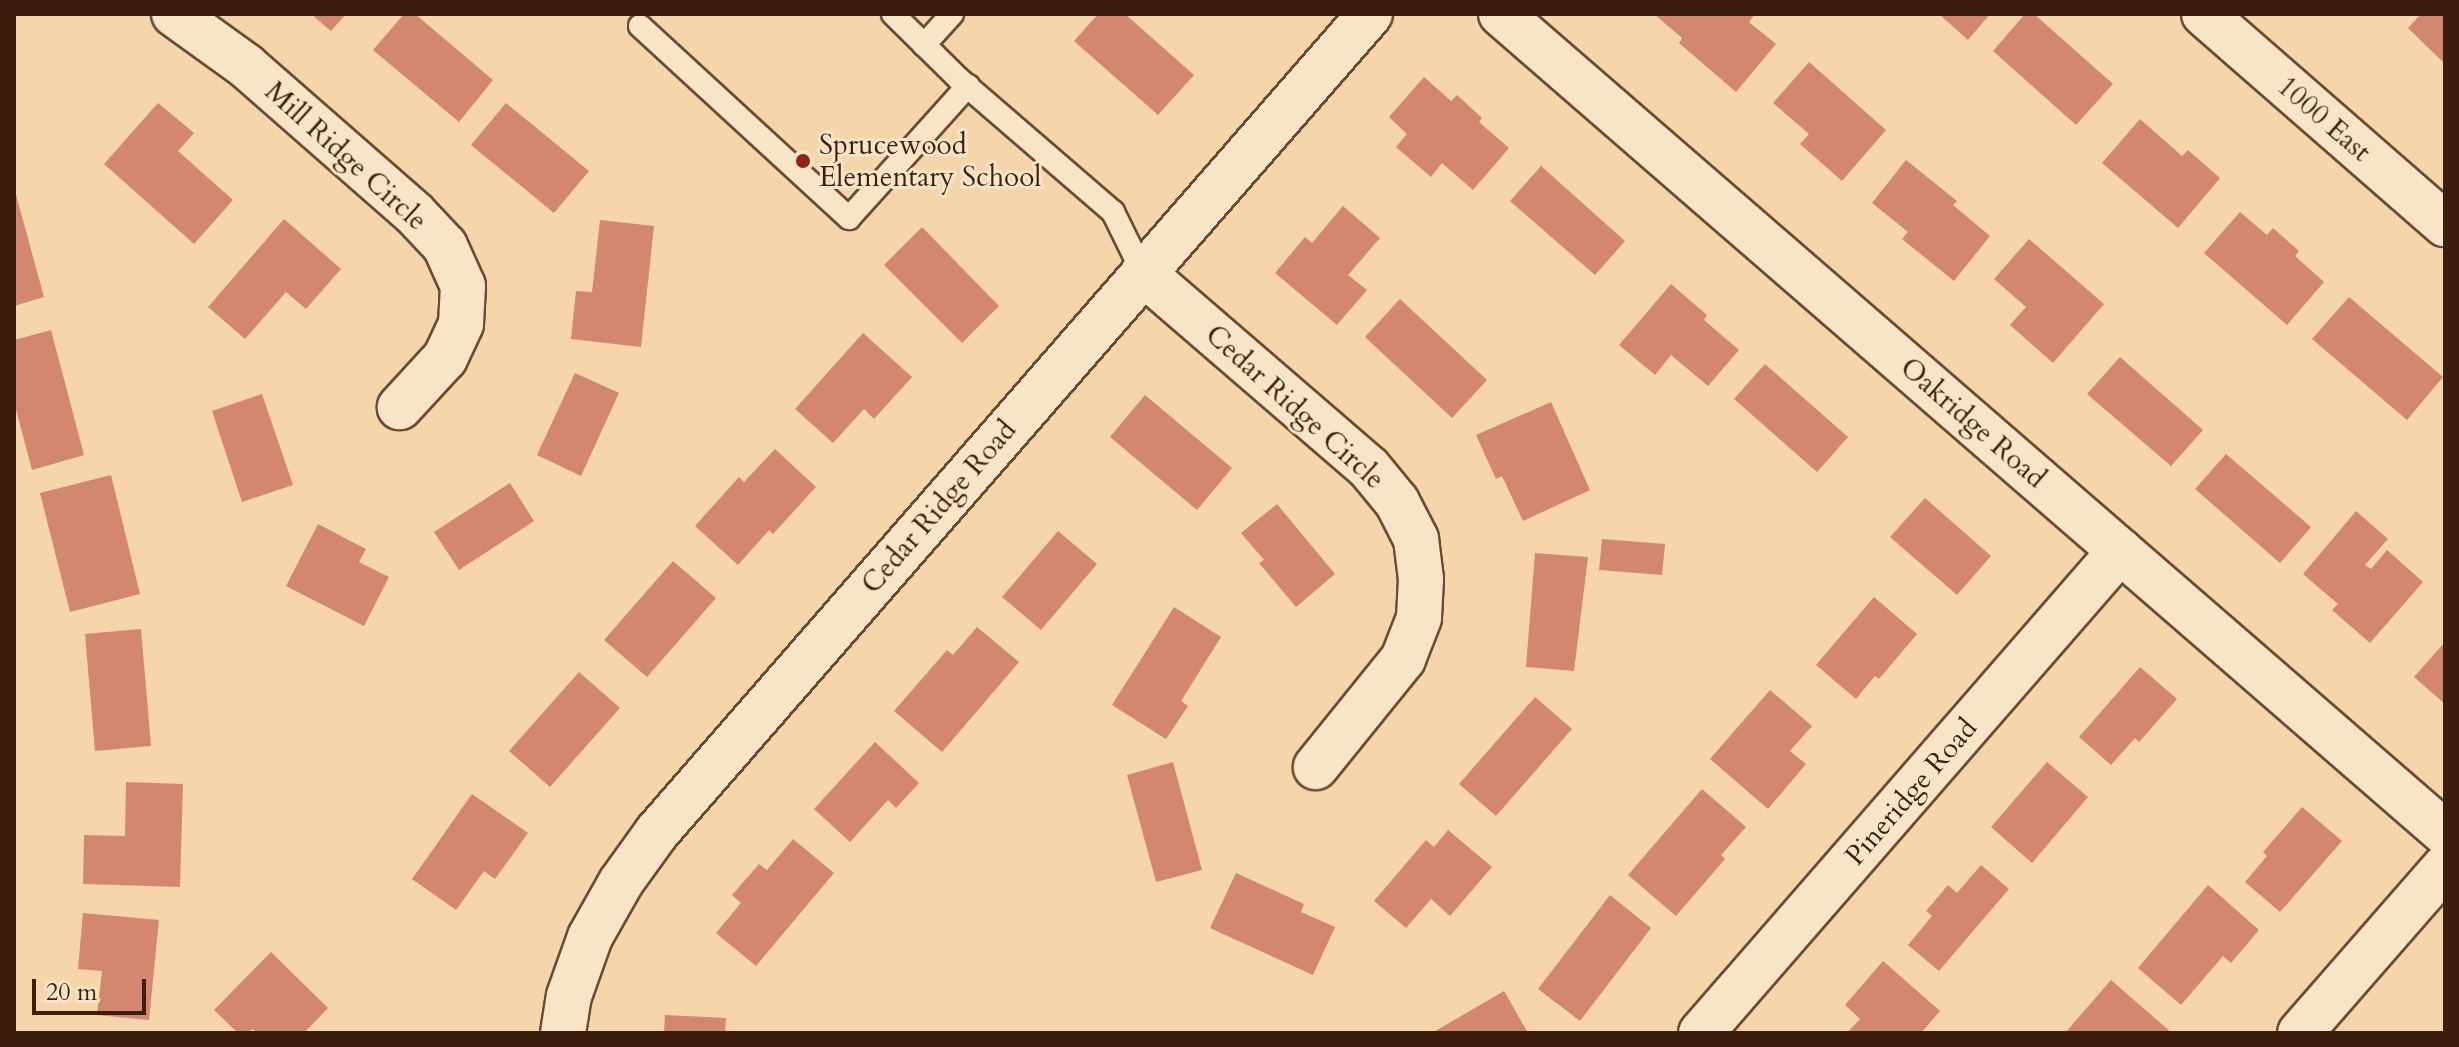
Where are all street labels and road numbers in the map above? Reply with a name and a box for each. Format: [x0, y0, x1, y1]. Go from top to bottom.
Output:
street label: 1000 East [2271, 69, 2377, 169]
street label: Mill Ridge Circle [258, 75, 434, 237]
street label: Cedar Ridge Circle [1199, 318, 1391, 496]
street label: Oakridge Road [1893, 351, 2053, 495]
street label: Cedar Ridge Road [855, 414, 1023, 600]
street label: Pineridge Road [1838, 712, 1984, 872]

